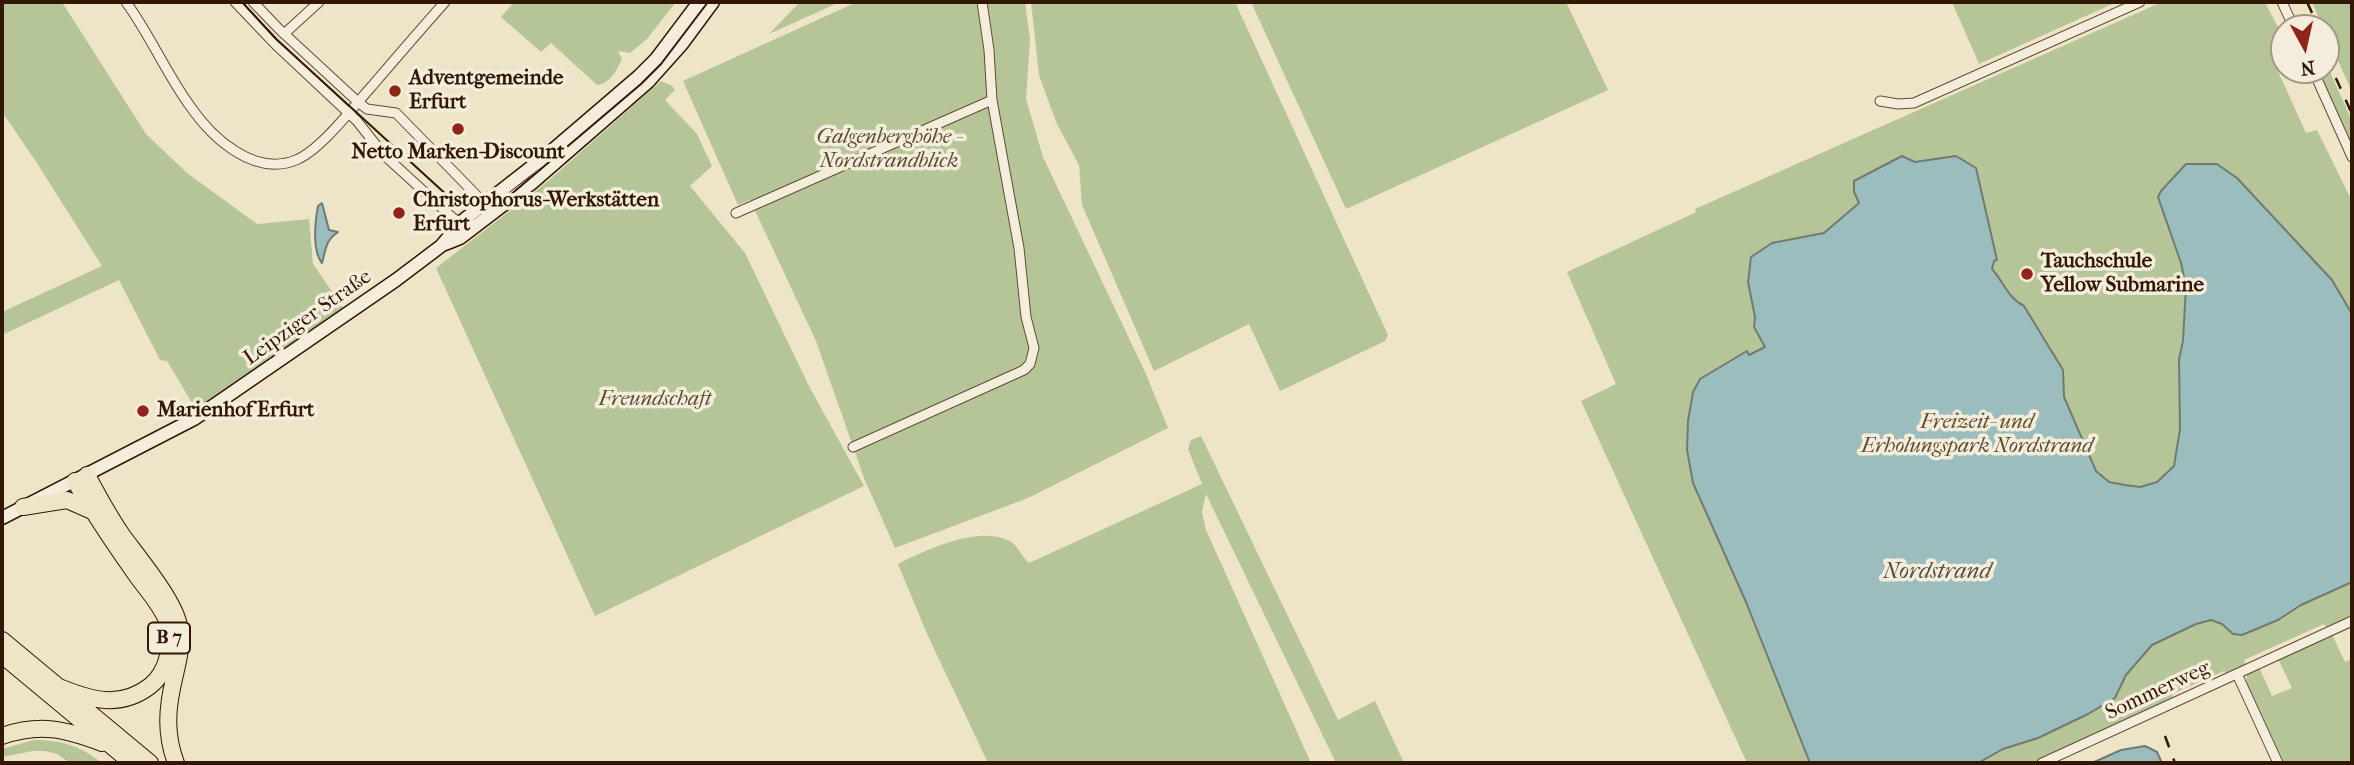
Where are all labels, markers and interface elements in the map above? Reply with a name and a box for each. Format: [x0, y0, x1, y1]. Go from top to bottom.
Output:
north arrow [2270, 14, 2340, 84]
text: N [2299, 56, 2316, 80]
place label: Adventgemeinde Erfurt [409, 66, 563, 116]
marker: Adventgemeinde Erfurt [387, 83, 403, 99]
marker: Netto Marken-Discount [450, 121, 466, 137]
park label: Galgenberghöhe - Nordstrandblick [817, 125, 961, 175]
place label: Netto Marken-Discount [351, 140, 565, 166]
place label: Christophorus-Werkstätten Erfurt [413, 188, 659, 238]
marker: Christophorus-Werkstätten Erfurt [391, 205, 407, 221]
place label: Tauchschule Yellow Submarine [2041, 249, 2204, 299]
street label: Leipziger Straße [239, 265, 377, 371]
marker: Tauchschule Yellow Submarine [2019, 266, 2035, 282]
park label: Freundschaft [599, 387, 711, 413]
place label: Marienhof Erfurt [157, 398, 314, 424]
marker: Marienhof Erfurt [135, 403, 151, 419]
park label: Freizeit- und Erholungspark Nordstrand [1861, 410, 2093, 460]
water label: Nordstrand [1883, 558, 1991, 586]
road number: B 7 [148, 622, 190, 653]
street label: Sommerweg [2102, 656, 2214, 726]

